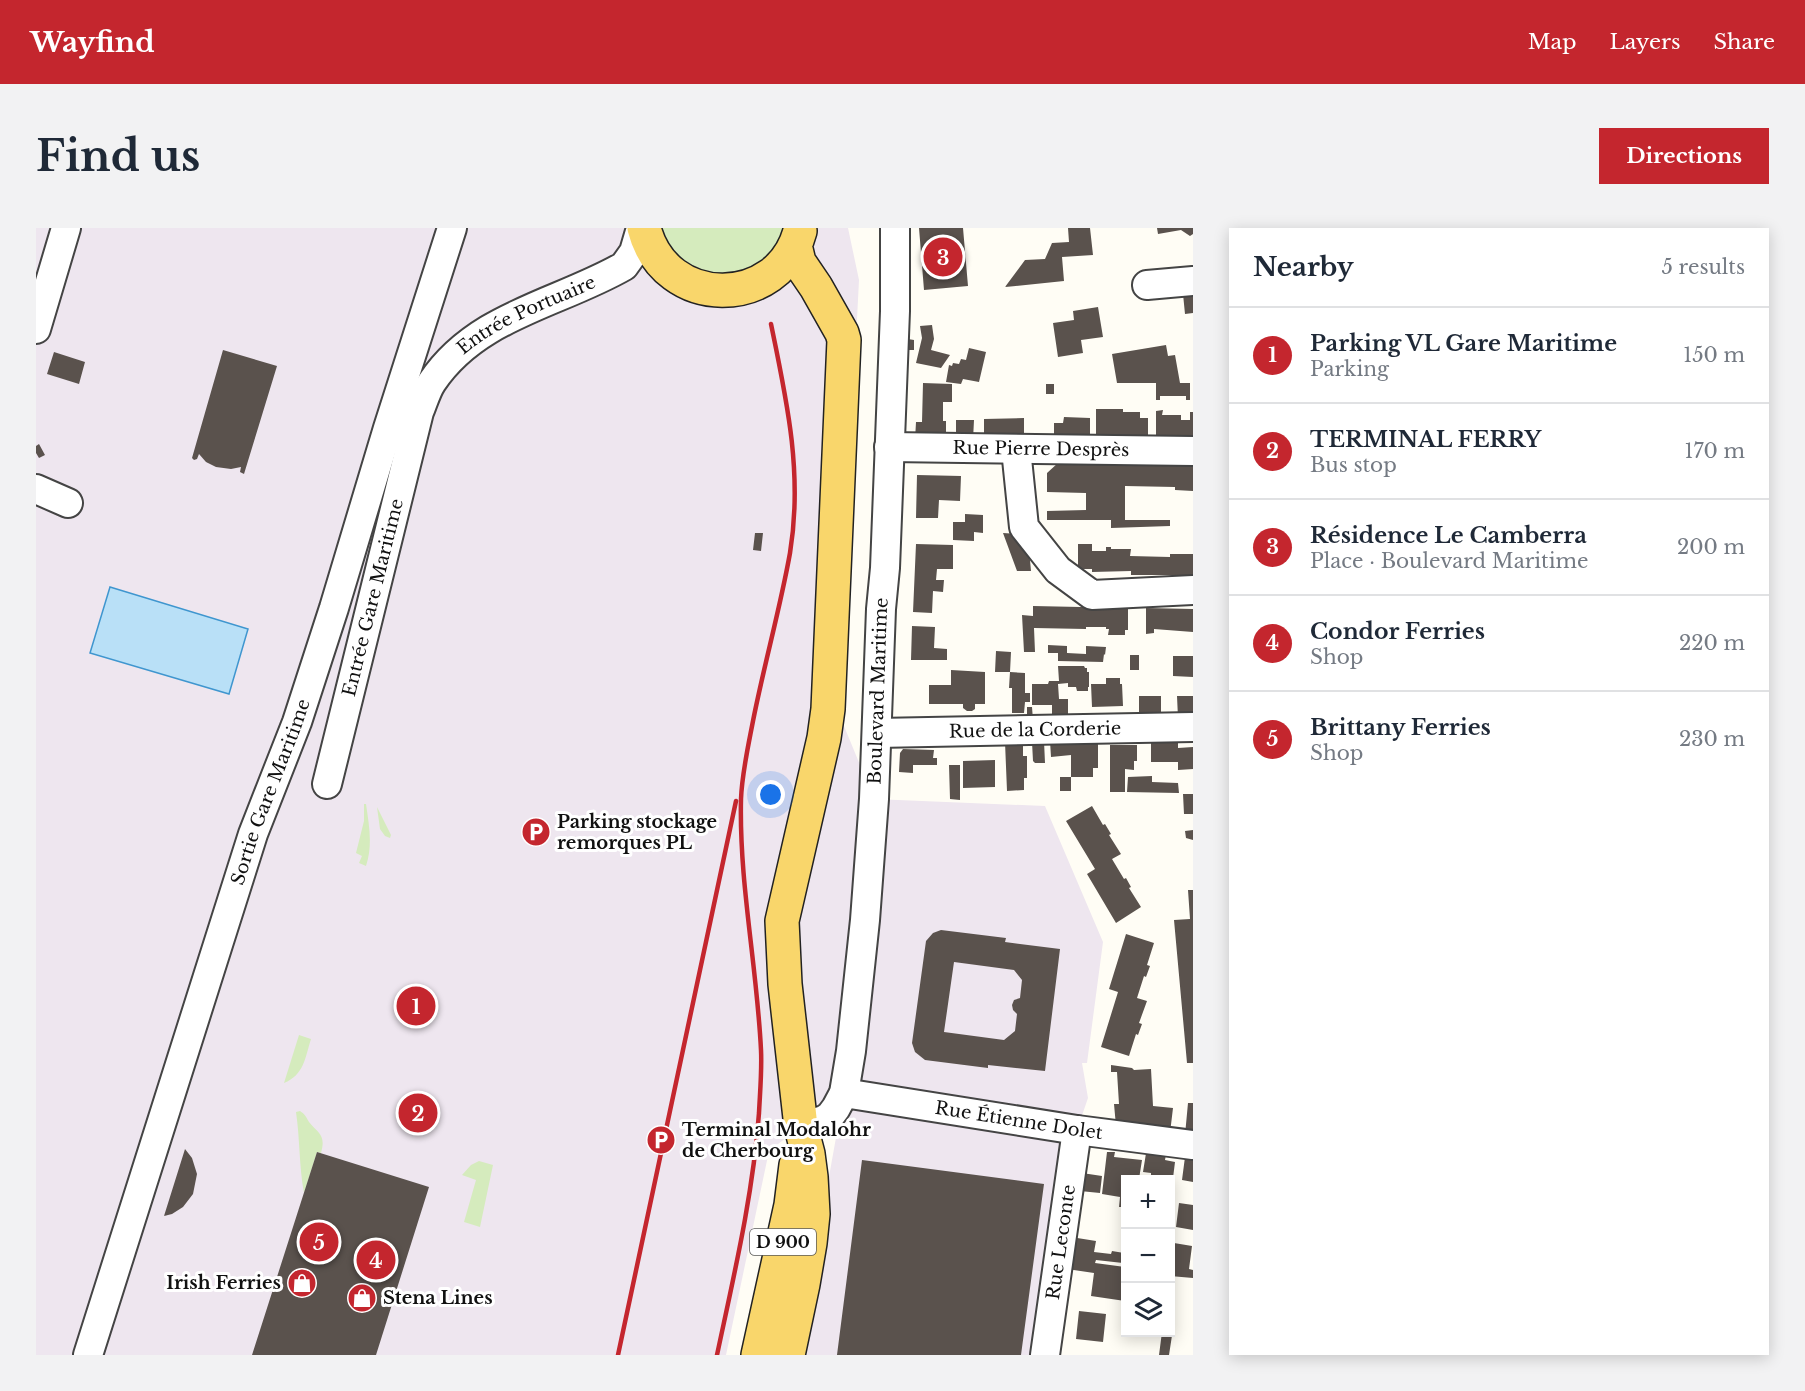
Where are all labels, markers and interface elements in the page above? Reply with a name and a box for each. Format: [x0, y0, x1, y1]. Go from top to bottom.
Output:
text: Wayfind [30, 25, 155, 60]
text: Map [1528, 29, 1577, 55]
text: Layers [1610, 29, 1681, 55]
text: Share [1714, 29, 1775, 55]
button: Directions [1599, 128, 1769, 184]
text: Find us [36, 130, 200, 182]
pin: 3 [924, 234, 962, 279]
text: Nearby [1253, 251, 1354, 283]
text: 5 results [1662, 255, 1745, 279]
street label: Entrée Portuaire [453, 271, 599, 359]
text: Parking VL Gare Maritime [1310, 330, 1617, 357]
text: 1 [1268, 343, 1277, 367]
text: 150 m [1683, 343, 1745, 367]
text: Parking [1310, 357, 1389, 381]
text: TERMINAL FERRY [1310, 426, 1541, 453]
street label: Rue Pierre Desprès [953, 437, 1129, 461]
text: 2 [1266, 439, 1279, 463]
text: 170 m [1685, 439, 1745, 463]
text: Bus stop [1310, 453, 1397, 477]
street label: Entrée Gare Maritime [338, 496, 408, 699]
text: Résidence Le Camberra [1310, 522, 1587, 549]
text: 3 [1266, 535, 1279, 559]
text: 200 m [1677, 535, 1745, 559]
text: Place · Boulevard Maritime [1310, 549, 1588, 573]
street label: Boulevard Maritime [864, 596, 893, 785]
text: Condor Ferries [1310, 618, 1485, 645]
text: 4 [1266, 631, 1279, 655]
text: 220 m [1679, 631, 1745, 655]
text: Shop [1310, 645, 1363, 669]
street label: Sortie Gare Maritime [227, 696, 315, 888]
text: Brittany Ferries [1310, 714, 1491, 741]
street label: Rue de la Corderie [949, 717, 1121, 743]
text: 5 [1267, 727, 1278, 751]
text: 230 m [1679, 727, 1745, 751]
text: Shop [1310, 741, 1363, 765]
your location [756, 780, 785, 809]
place label: Parking stockage remorques PL [557, 811, 717, 854]
parking icon: Parking stockage remorques PL [520, 816, 552, 848]
pin: 1 [396, 984, 436, 1028]
pin: 2 [398, 1090, 437, 1136]
street label: Rue Étienne Dolet [934, 1097, 1104, 1144]
place label: Terminal Modalohr de Cherbourg [682, 1119, 871, 1162]
parking icon: Terminal Modalohr de Cherbourg [645, 1124, 677, 1156]
map controls [1121, 1175, 1175, 1337]
button: + [1121, 1175, 1175, 1229]
street label: Rue Leconte [1042, 1183, 1080, 1301]
pin: 5 [300, 1220, 338, 1264]
road number: D 900 [750, 1229, 816, 1255]
button: − [1121, 1229, 1175, 1283]
pin: 4 [356, 1238, 396, 1282]
shop icon: Irish Ferries [286, 1267, 318, 1299]
place label: Irish Ferries [166, 1272, 281, 1294]
shop icon: Stena Lines [346, 1282, 378, 1314]
button: layers [1121, 1283, 1175, 1337]
place label: Stena Lines [383, 1287, 493, 1309]

